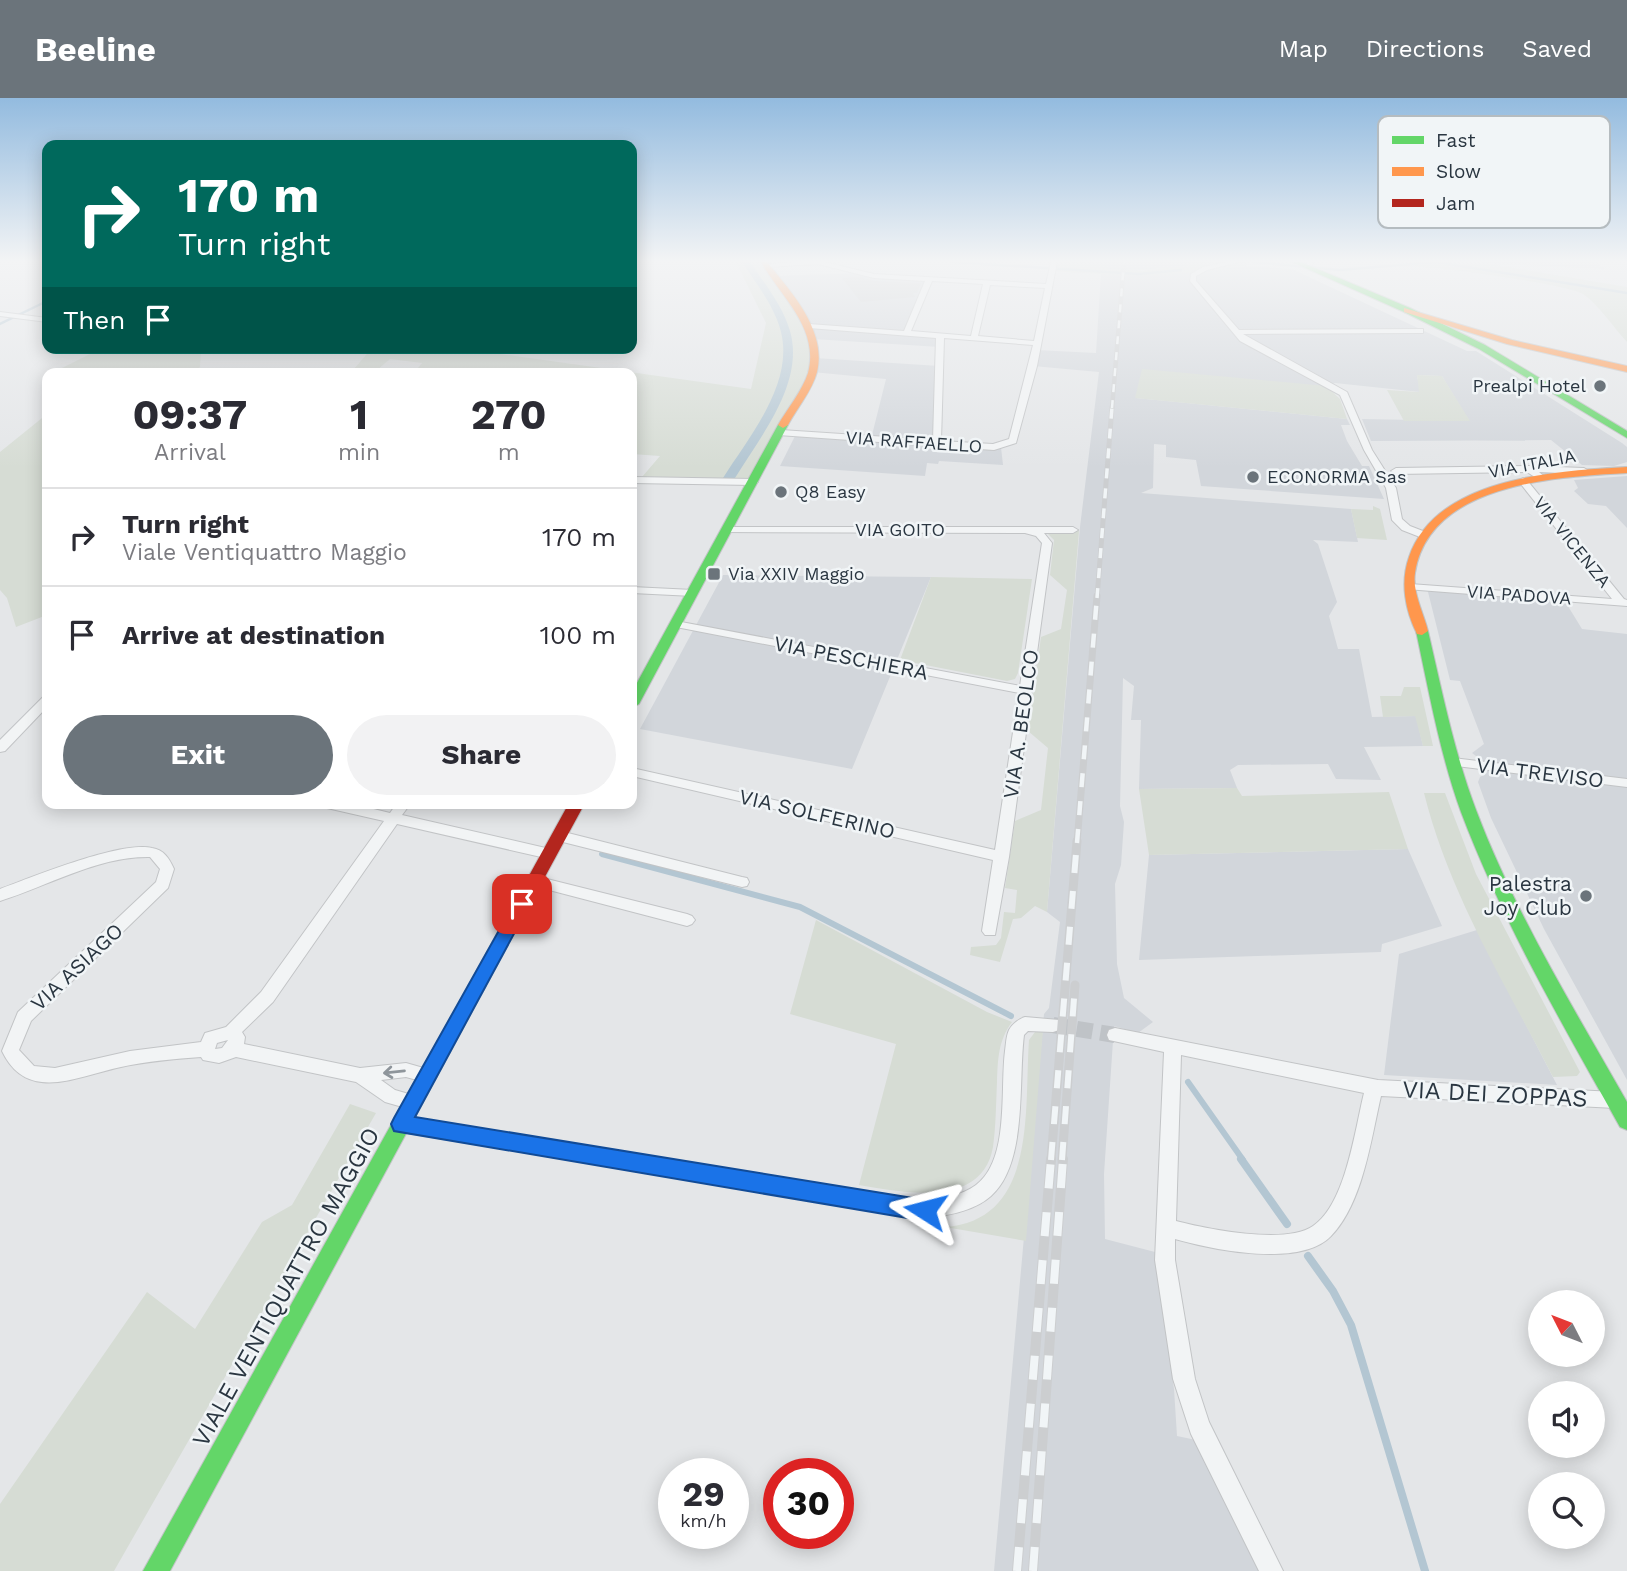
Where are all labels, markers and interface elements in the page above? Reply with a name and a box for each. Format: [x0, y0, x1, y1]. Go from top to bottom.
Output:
text: Beeline [35, 30, 156, 69]
text: Map [1279, 35, 1328, 63]
text: Directions [1366, 35, 1484, 63]
text: Saved [1522, 35, 1592, 63]
legend [1378, 116, 1610, 228]
text: Fast [1436, 129, 1475, 152]
text: Slow [1436, 160, 1481, 183]
text: 170 m [178, 166, 319, 224]
icon: right [63, 168, 154, 259]
text: Jam [1436, 192, 1475, 215]
text: Turn right [178, 225, 330, 263]
icon: arrive [139, 301, 177, 339]
text: Then [63, 305, 125, 335]
place label: Prealpi Hotel [1473, 375, 1586, 396]
marker: Prealpi Hotel [1592, 378, 1608, 394]
text: 09:37 [133, 390, 247, 439]
text: 1 [350, 390, 368, 439]
text: 270 [471, 390, 546, 439]
street label: VIA RAFFAELLO [845, 426, 983, 457]
text: Arrival [154, 439, 226, 466]
text: min [338, 439, 380, 466]
text: m [498, 439, 520, 466]
street label: VIA ITALIA [1486, 445, 1578, 482]
place label: ECONORMA Sas [1267, 466, 1406, 487]
marker: ECONORMA Sas [1245, 469, 1261, 485]
place label: Q8 Easy [795, 481, 866, 502]
marker: Q8 Easy [773, 484, 789, 500]
street label: VIA VICENZA [1529, 492, 1616, 591]
text: Turn right [122, 509, 249, 539]
icon: right [63, 518, 101, 556]
street label: VIA GOITO [855, 519, 945, 540]
text: 170 m [542, 522, 616, 552]
text: Viale Ventiquattro Maggio [122, 539, 407, 566]
place label: Via XXIV Maggio [728, 563, 865, 584]
marker: Via XXIV Maggio [706, 566, 722, 582]
street label: VIA PADOVA [1466, 580, 1572, 609]
icon: arrive [63, 616, 101, 654]
text: Arrive at destination [122, 620, 385, 650]
text: 100 m [540, 620, 616, 650]
street label: VIA PESCHIERA [772, 630, 931, 685]
street label: VIA A. BEOLCO [998, 648, 1043, 800]
button: Exit [63, 715, 333, 795]
button: Share [347, 715, 616, 795]
street label: VIA TREVISO [1475, 752, 1605, 793]
street label: VIA SOLFERINO [737, 783, 898, 844]
place label: Palestra Joy Club [1484, 871, 1572, 920]
pin [492, 874, 552, 934]
icon: arrive [503, 885, 541, 923]
marker: Palestra Joy Club [1578, 888, 1594, 904]
street label: VIA ASIAGO [25, 918, 128, 1016]
one-way arrow [383, 1066, 406, 1079]
street label: VIA DEI ZOPPAS [1402, 1075, 1588, 1113]
street label: VIALE VENTIQUATTRO MAGGIO [186, 1123, 386, 1451]
position arrow [888, 1173, 962, 1247]
north arrow [1528, 1290, 1605, 1367]
map controls [1528, 1290, 1605, 1549]
button: sound [1528, 1381, 1605, 1458]
speed limit sign: 30 [763, 1458, 854, 1549]
button: search [1528, 1472, 1605, 1549]
text: 29 [682, 1473, 725, 1515]
text: km/h [680, 1510, 727, 1531]

